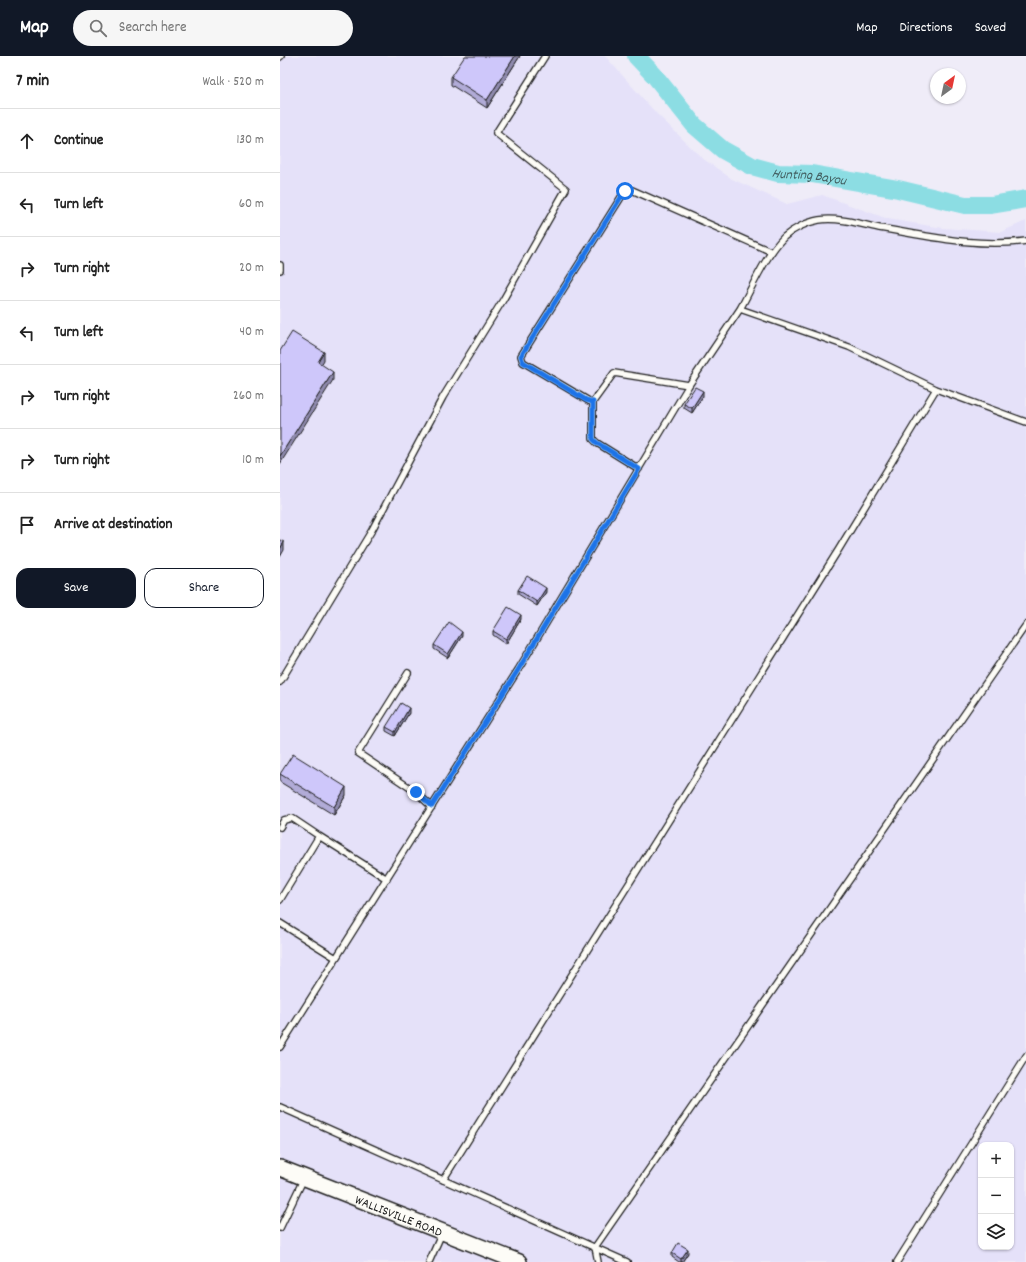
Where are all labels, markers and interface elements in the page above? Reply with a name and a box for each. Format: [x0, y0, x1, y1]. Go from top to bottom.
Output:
search box [73, 10, 353, 46]
text: Map [20, 15, 49, 42]
icon: search [87, 17, 109, 39]
text: Search here [119, 17, 187, 39]
text: Map [856, 18, 878, 38]
text: Directions [900, 18, 953, 38]
text: Saved [975, 18, 1006, 38]
north arrow [930, 68, 966, 104]
text: 7 min [16, 70, 49, 94]
text: Walk · 520 m [202, 73, 264, 92]
icon: ahead [16, 130, 38, 152]
text: Continue [54, 130, 103, 152]
text: 130 m [236, 131, 264, 150]
water label: Hunting Bayou [769, 164, 848, 192]
route start [616, 182, 634, 200]
icon: left [16, 194, 38, 216]
text: Turn left [54, 194, 103, 216]
text: 60 m [239, 195, 264, 214]
icon: right [16, 258, 38, 280]
text: Turn right [54, 258, 110, 280]
text: 20 m [239, 259, 264, 278]
icon: left [16, 322, 38, 344]
text: Turn left [54, 322, 103, 344]
text: 40 m [240, 323, 264, 342]
icon: right [16, 386, 38, 408]
text: Turn right [54, 386, 110, 408]
text: 260 m [233, 387, 264, 406]
icon: right [16, 450, 38, 472]
text: Turn right [54, 450, 110, 472]
text: 10 m [242, 451, 264, 470]
icon: arrive [16, 514, 38, 536]
text: Arrive at destination [54, 514, 172, 536]
button: Save [16, 568, 136, 608]
button: Share [144, 568, 264, 608]
route end [407, 783, 425, 801]
map controls [978, 1142, 1014, 1250]
button: + [978, 1142, 1014, 1178]
button: − [978, 1178, 1014, 1214]
street label: WALLISVILLE ROAD [352, 1191, 445, 1243]
button: layers [978, 1214, 1014, 1250]

